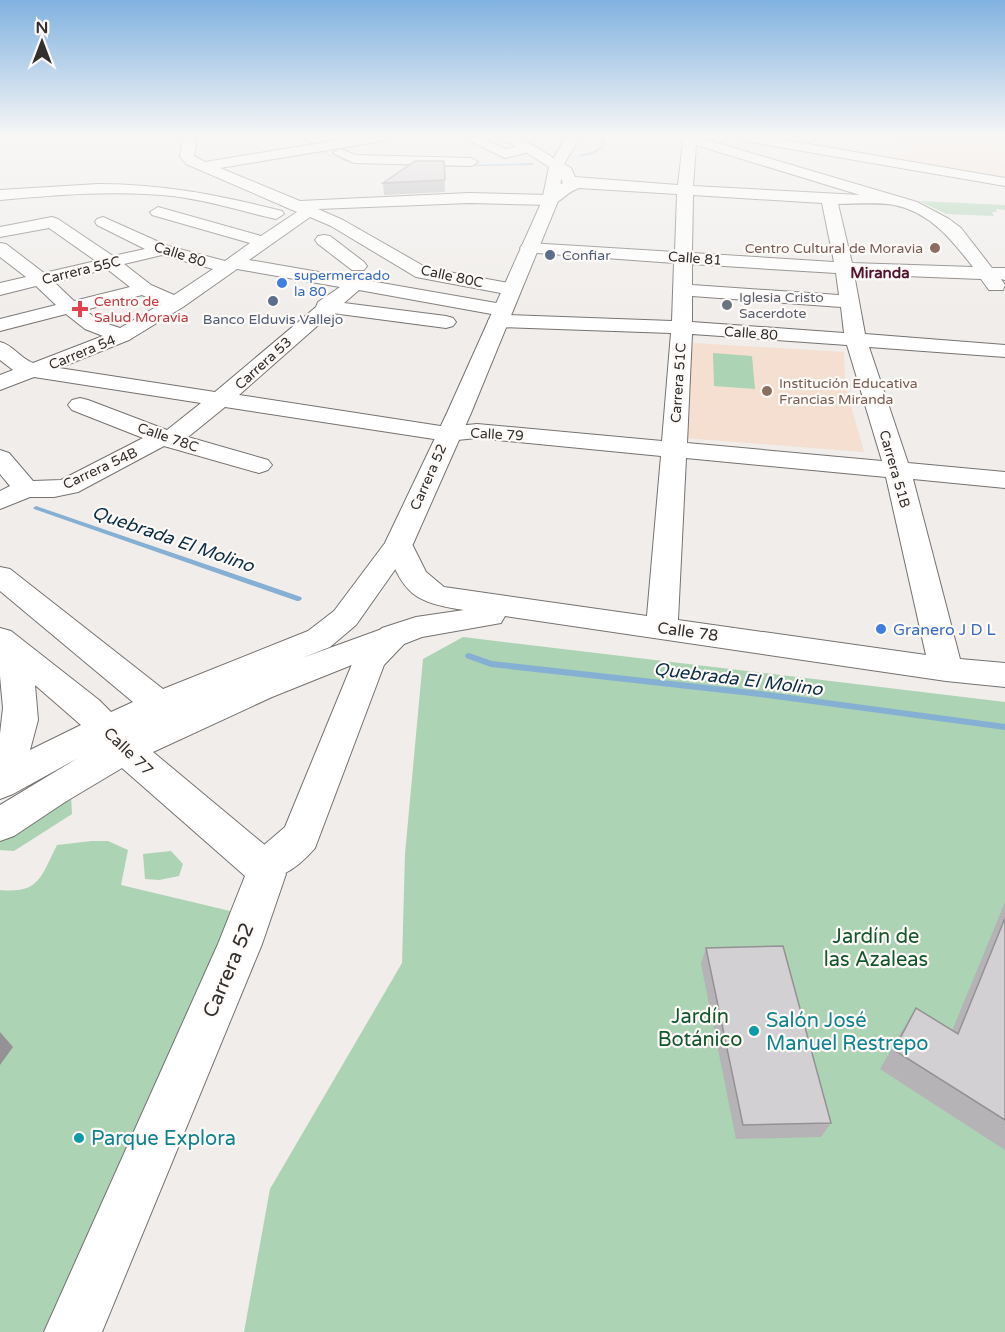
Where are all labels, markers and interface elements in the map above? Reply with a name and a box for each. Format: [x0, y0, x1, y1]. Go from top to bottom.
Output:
north arrow [12, 12, 72, 72]
text: N [36, 18, 48, 38]
street label: Calle 80 [152, 238, 208, 271]
place label: Centro Cultural de Moravia [745, 240, 923, 257]
marker: Centro Cultural de Moravia [928, 241, 942, 255]
place label: Confiar [562, 247, 611, 264]
marker: Confiar [543, 248, 557, 262]
street label: Calle 81 [668, 248, 722, 269]
street label: Carrera 55C [40, 252, 122, 288]
street label: Calle 80C [419, 262, 485, 291]
district label: Miranda [850, 264, 910, 282]
place label: supermercado la 80 [294, 267, 390, 300]
marker: supermercado la 80 [275, 276, 289, 290]
place label: Iglesia Cristo Sacerdote [739, 289, 824, 322]
place label: Centro de Salud Moravia [94, 293, 189, 326]
marker: Banco Elduvis Vallejo [266, 294, 280, 308]
marker: Iglesia Cristo Sacerdote [720, 298, 734, 312]
marker: Centro de Salud Moravia [71, 300, 89, 318]
place label: Banco Elduvis Vallejo [203, 311, 343, 328]
street label: Calle 80 [724, 323, 779, 344]
street label: Carrera 54 [46, 331, 118, 374]
street label: Carrera 53 [231, 333, 295, 393]
street label: Carrera 51C [667, 342, 690, 424]
place label: Institución Educativa Francias Miranda [779, 375, 918, 408]
marker: Institución Educativa Francias Miranda [760, 384, 774, 398]
street label: Calle 78C [135, 419, 201, 456]
street label: Calle 79 [470, 425, 524, 444]
street label: Carrera 51B [875, 428, 914, 510]
street label: Carrera 52 [406, 442, 451, 513]
street label: Carrera 54B [60, 444, 140, 493]
water label: Quebrada El Molino [89, 501, 258, 577]
street label: Calle 78 [656, 618, 720, 646]
place label: Granero J D L [893, 620, 996, 640]
marker: Granero J D L [874, 622, 888, 636]
water label: Quebrada El Molino [652, 658, 825, 700]
street label: Calle 77 [99, 723, 157, 780]
street label: Carrera 52 [198, 919, 260, 1021]
park label: Jardín de las Azaleas [824, 925, 928, 972]
park label: Jardín Botánico [658, 1005, 742, 1052]
place label: Salón José Manuel Restrepo [766, 1009, 929, 1056]
marker: Salón José Manuel Restrepo [747, 1024, 761, 1038]
place label: Parque Explora [91, 1127, 236, 1151]
marker: Parque Explora [72, 1131, 86, 1145]

